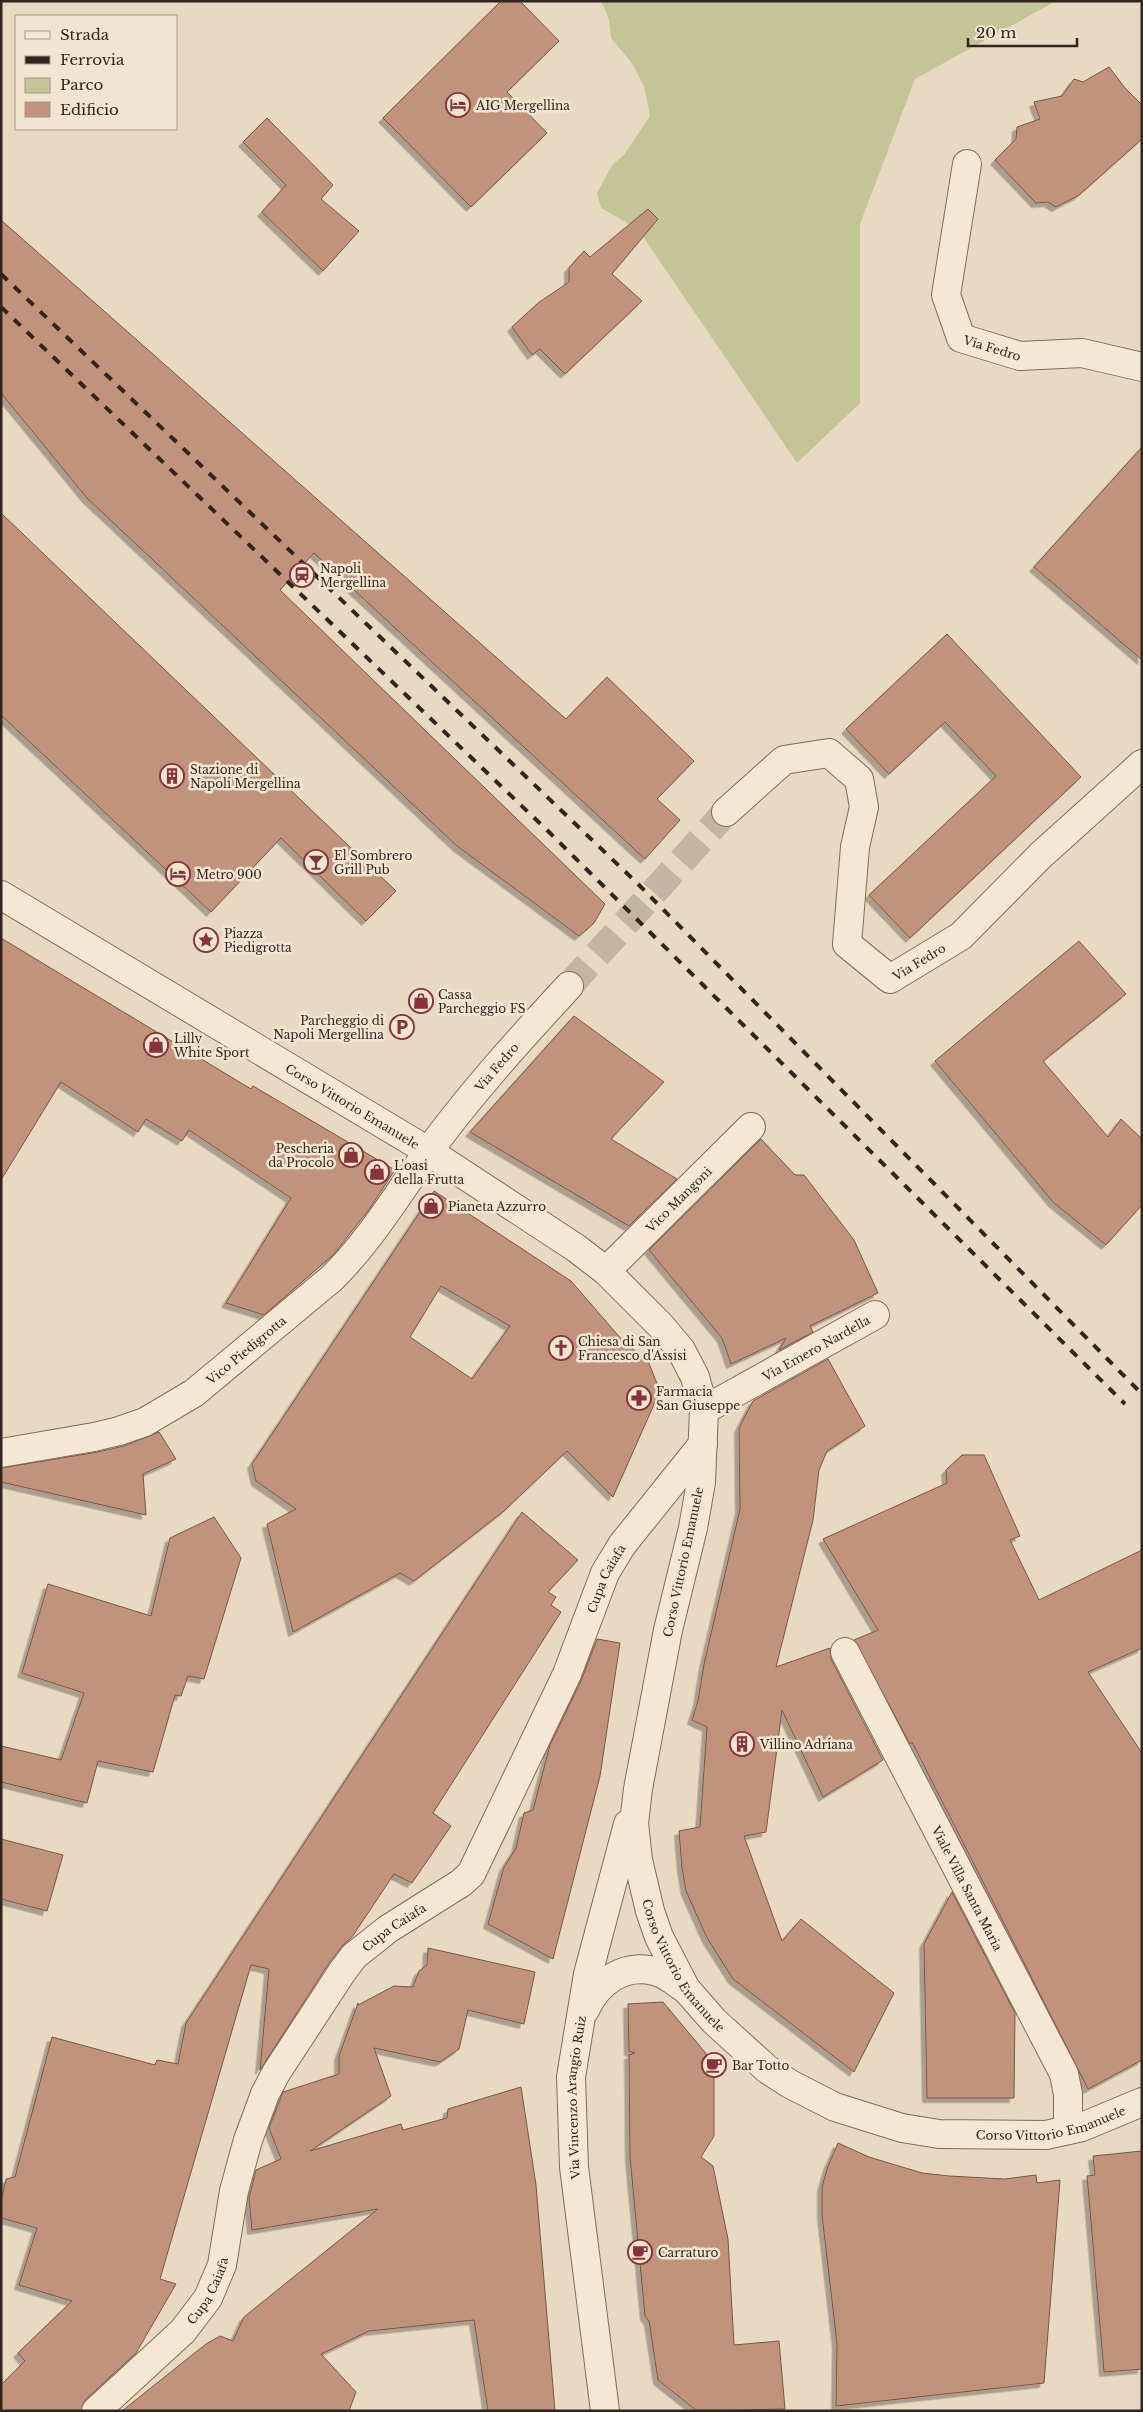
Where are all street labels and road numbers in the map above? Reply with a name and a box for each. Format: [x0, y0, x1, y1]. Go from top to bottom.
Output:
street label: Via Fedro [961, 331, 1023, 363]
street label: Via Fedro [889, 940, 948, 984]
street label: Via Fedro [471, 1039, 522, 1095]
street label: Corso Vittorio Emanuele [283, 1060, 422, 1152]
street label: Vico Mangoni [642, 1163, 714, 1236]
street label: Vico Piedigrotta [202, 1312, 289, 1388]
street label: Via Emero Nardella [759, 1312, 873, 1384]
street label: Corso Vittorio Emanuele [660, 1485, 706, 1638]
street label: Cupa Caiafa [583, 1541, 629, 1615]
street label: Viale Villa Santa Maria [929, 1822, 1006, 1953]
street label: Corso Vittorio Emanuele [640, 1897, 728, 2035]
street label: Cupa Caiafa [359, 1899, 429, 1954]
street label: Via Vincenzo Arangio Ruiz [563, 2014, 589, 2181]
street label: Corso Vittorio Emanuele [976, 2102, 1128, 2142]
street label: Cupa Caiafa [183, 2256, 231, 2327]

